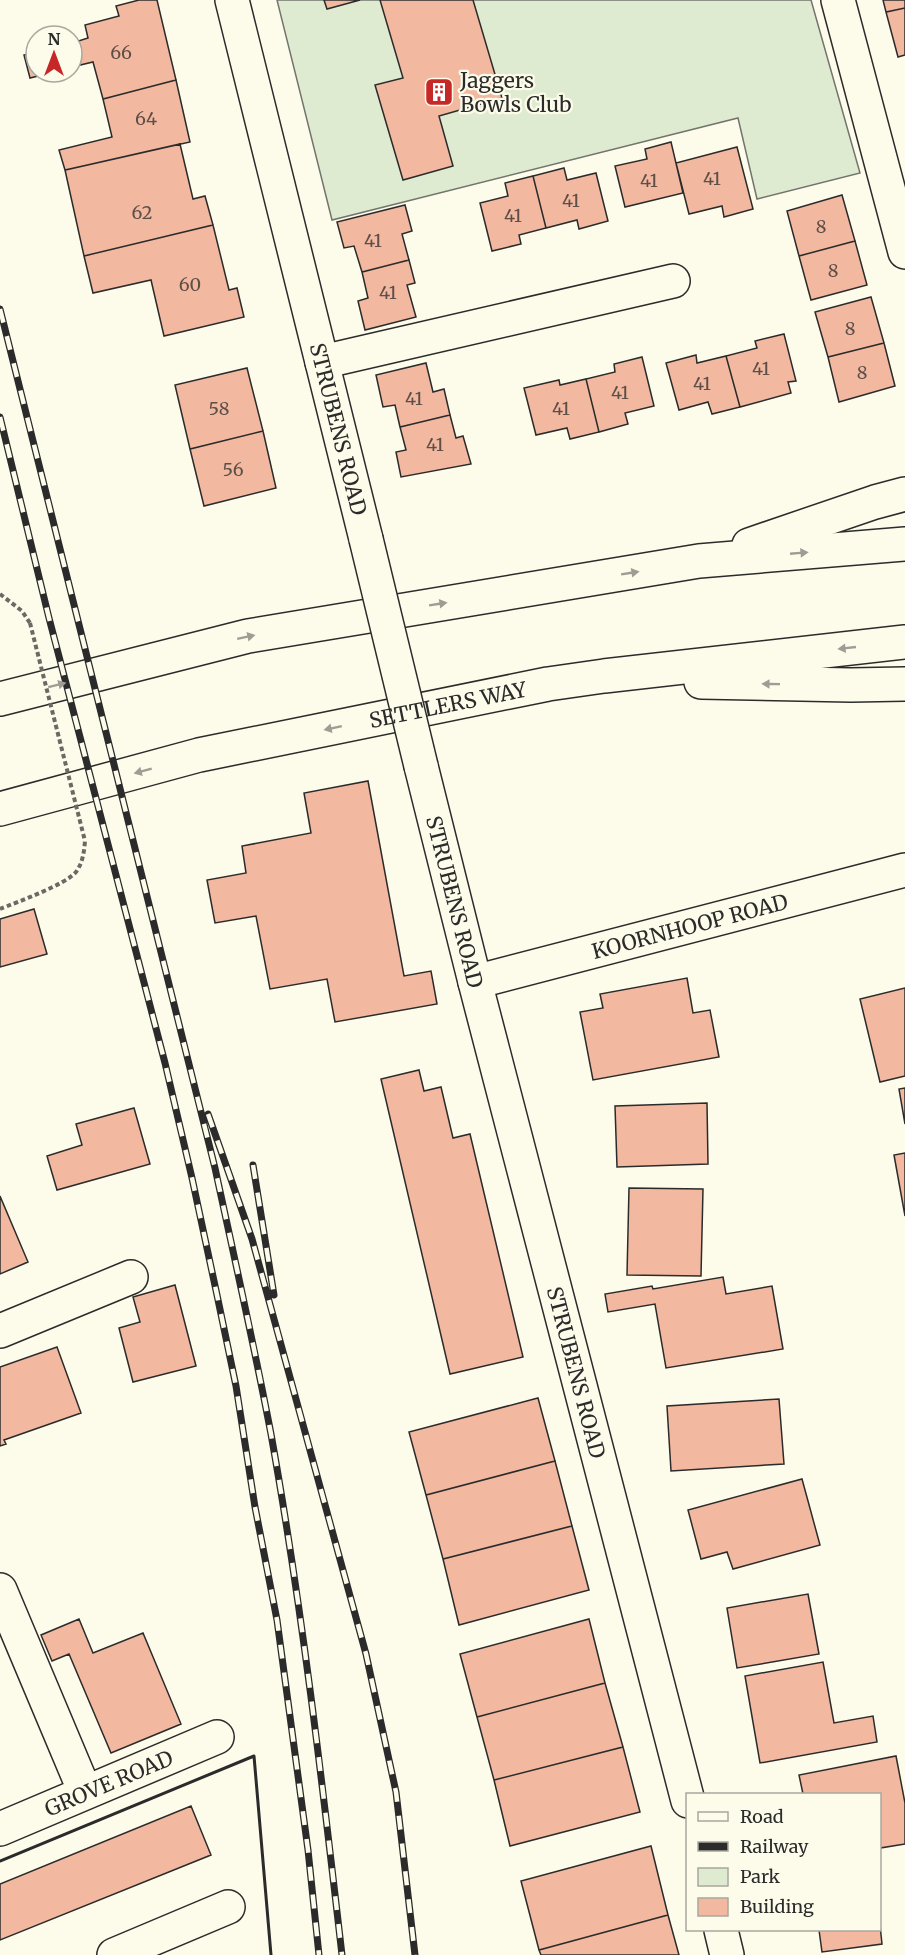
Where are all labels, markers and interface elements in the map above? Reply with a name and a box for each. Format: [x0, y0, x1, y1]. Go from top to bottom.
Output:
north arrow [24, 24, 84, 84]
text: N [48, 29, 61, 49]
house number: 66 [110, 41, 132, 64]
place label: Jaggers Bowls Club [459, 67, 572, 118]
building icon: Jaggers Bowls Club [423, 76, 455, 108]
house number: 64 [135, 107, 157, 130]
house number: 41 [703, 167, 721, 190]
house number: 41 [640, 169, 658, 192]
house number: 41 [562, 189, 580, 212]
house number: 62 [132, 201, 152, 224]
house number: 41 [504, 204, 522, 227]
house number: 8 [816, 215, 826, 238]
house number: 41 [364, 229, 382, 252]
house number: 8 [828, 259, 838, 282]
house number: 60 [179, 273, 201, 296]
house number: 41 [379, 281, 397, 304]
house number: 8 [845, 317, 855, 340]
street label: STRUBENS ROAD [304, 340, 373, 518]
house number: 41 [752, 357, 770, 380]
house number: 8 [857, 361, 867, 384]
house number: 41 [693, 372, 711, 395]
house number: 41 [611, 381, 629, 404]
house number: 41 [405, 387, 423, 410]
house number: 58 [209, 397, 229, 420]
house number: 41 [552, 397, 570, 420]
house number: 41 [426, 433, 444, 456]
house number: 56 [222, 458, 244, 481]
one-way arrow [789, 548, 808, 558]
one-way arrow [621, 568, 640, 577]
one-way arrow [429, 600, 448, 609]
one-way arrow [236, 631, 255, 641]
one-way arrow [837, 644, 856, 653]
street label: SETTLERS WAY [367, 675, 529, 734]
one-way arrow [48, 679, 66, 689]
one-way arrow [762, 679, 781, 688]
one-way arrow [324, 724, 343, 733]
one-way arrow [134, 766, 152, 776]
street label: STRUBENS ROAD [420, 813, 490, 991]
street label: KOORNHOOP ROAD [589, 888, 791, 965]
street label: STRUBENS ROAD [541, 1283, 612, 1461]
street label: GROVE ROAD [40, 1744, 177, 1822]
legend [686, 1793, 881, 1931]
text: Road [740, 1805, 784, 1828]
text: Railway [740, 1835, 809, 1858]
text: Park [740, 1865, 781, 1888]
text: Building [740, 1895, 814, 1918]

